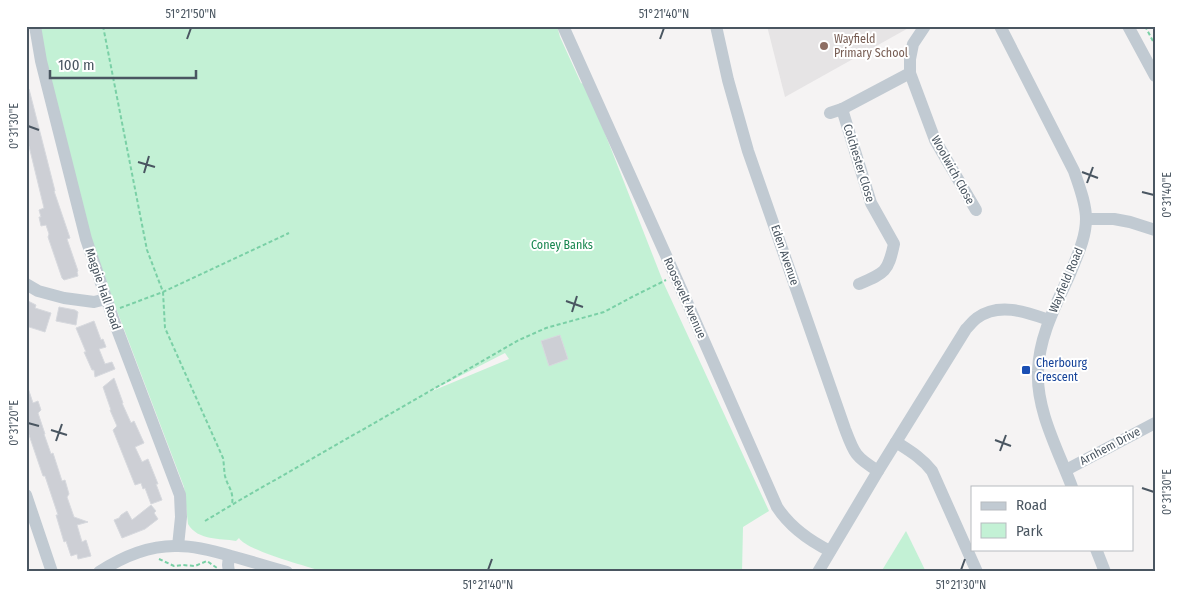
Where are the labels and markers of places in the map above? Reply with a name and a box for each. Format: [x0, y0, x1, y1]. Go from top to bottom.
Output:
place label: Wayfield Primary School [834, 32, 908, 60]
marker: Wayfield Primary School [818, 40, 830, 52]
place label: Cherbourg Crescent [1036, 356, 1087, 384]
marker: Cherbourg Crescent [1020, 364, 1032, 376]

